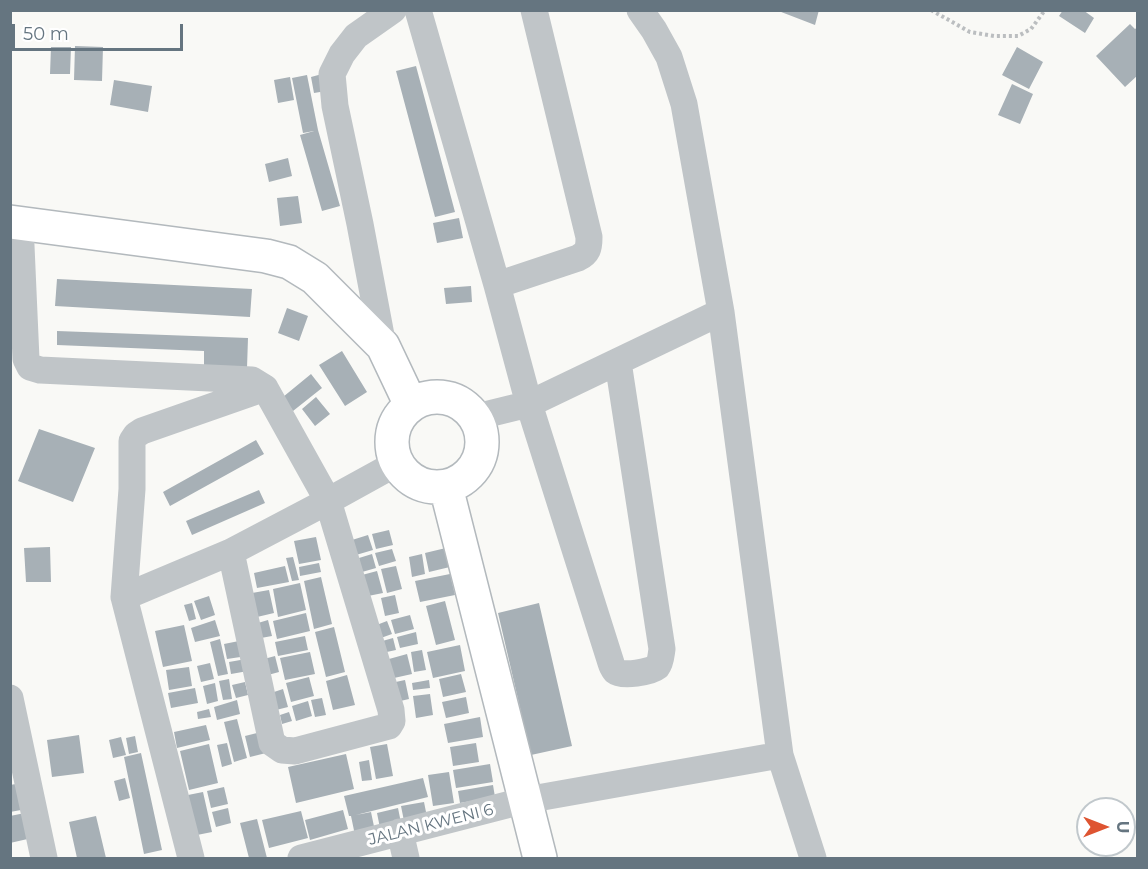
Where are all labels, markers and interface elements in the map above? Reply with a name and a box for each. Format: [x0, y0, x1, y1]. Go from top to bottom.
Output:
scale bar [15, 12, 186, 50]
text: 50 m [23, 23, 69, 45]
north arrow [1076, 797, 1136, 857]
street label: JALAN KWENI 6 [367, 800, 495, 850]
text: U [1113, 821, 1132, 833]

